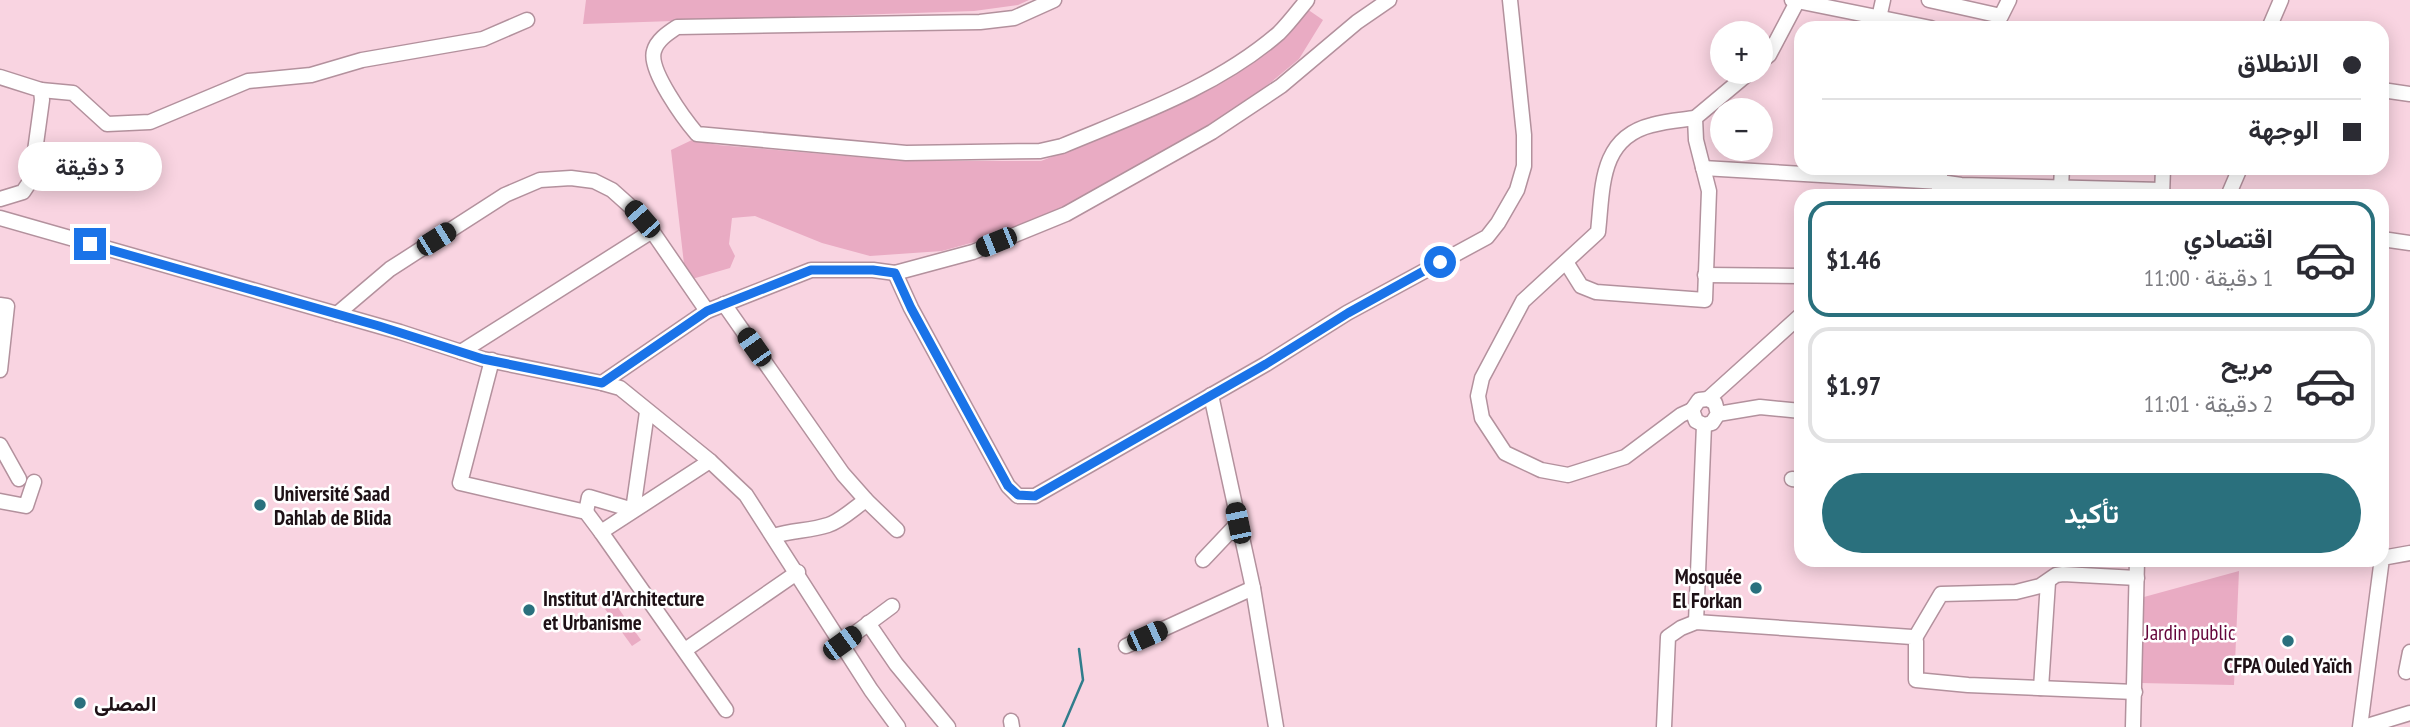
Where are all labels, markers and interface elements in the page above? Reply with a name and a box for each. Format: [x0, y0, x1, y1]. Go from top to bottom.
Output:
map controls [1710, 21, 1773, 161]
button: + [1710, 21, 1773, 84]
text: الانطلاق [2237, 46, 2319, 79]
button: − [1710, 98, 1773, 161]
text: الوجهة [2248, 113, 2319, 146]
callout: 3 دقيقة [18, 142, 162, 191]
text: 3 دقيقة [55, 152, 125, 181]
car [621, 196, 664, 242]
car [413, 219, 460, 259]
text: اقتصادي [2184, 222, 2273, 255]
car [973, 224, 1020, 260]
route end [74, 228, 106, 260]
icon: car [2294, 228, 2357, 291]
text: $1.46 [1826, 243, 1881, 276]
route start [1424, 246, 1456, 278]
text: 1 دقيقة · 11:00 [2144, 263, 2273, 292]
car [734, 324, 775, 370]
text: مريح [2221, 348, 2273, 381]
icon: car [2294, 354, 2357, 417]
text: $1.97 [1826, 369, 1881, 402]
text: 2 دقيقة · 11:01 [2144, 389, 2273, 418]
button: تأكيد [1822, 473, 2361, 553]
place label: Université Saad Dahlab de Blida [274, 480, 392, 531]
marker: Université Saad Dahlab de Blida [252, 497, 268, 513]
car [1224, 500, 1253, 546]
place label: Mosquée El Forkan [1673, 563, 1742, 614]
marker: Mosquée El Forkan [1748, 580, 1764, 596]
place label: Institut d'Architecture et Urbanisme [543, 585, 704, 636]
marker: Institut d'Architecture et Urbanisme [521, 602, 537, 618]
car [1124, 618, 1171, 654]
park label: Jardin public [2144, 619, 2236, 646]
car [819, 622, 866, 664]
marker: CFPA Ouled Yaïch [2280, 633, 2296, 649]
place label: CFPA Ouled Yaïch [2224, 652, 2352, 679]
place label: المصلى [94, 690, 156, 717]
marker: المصلى [72, 695, 88, 711]

